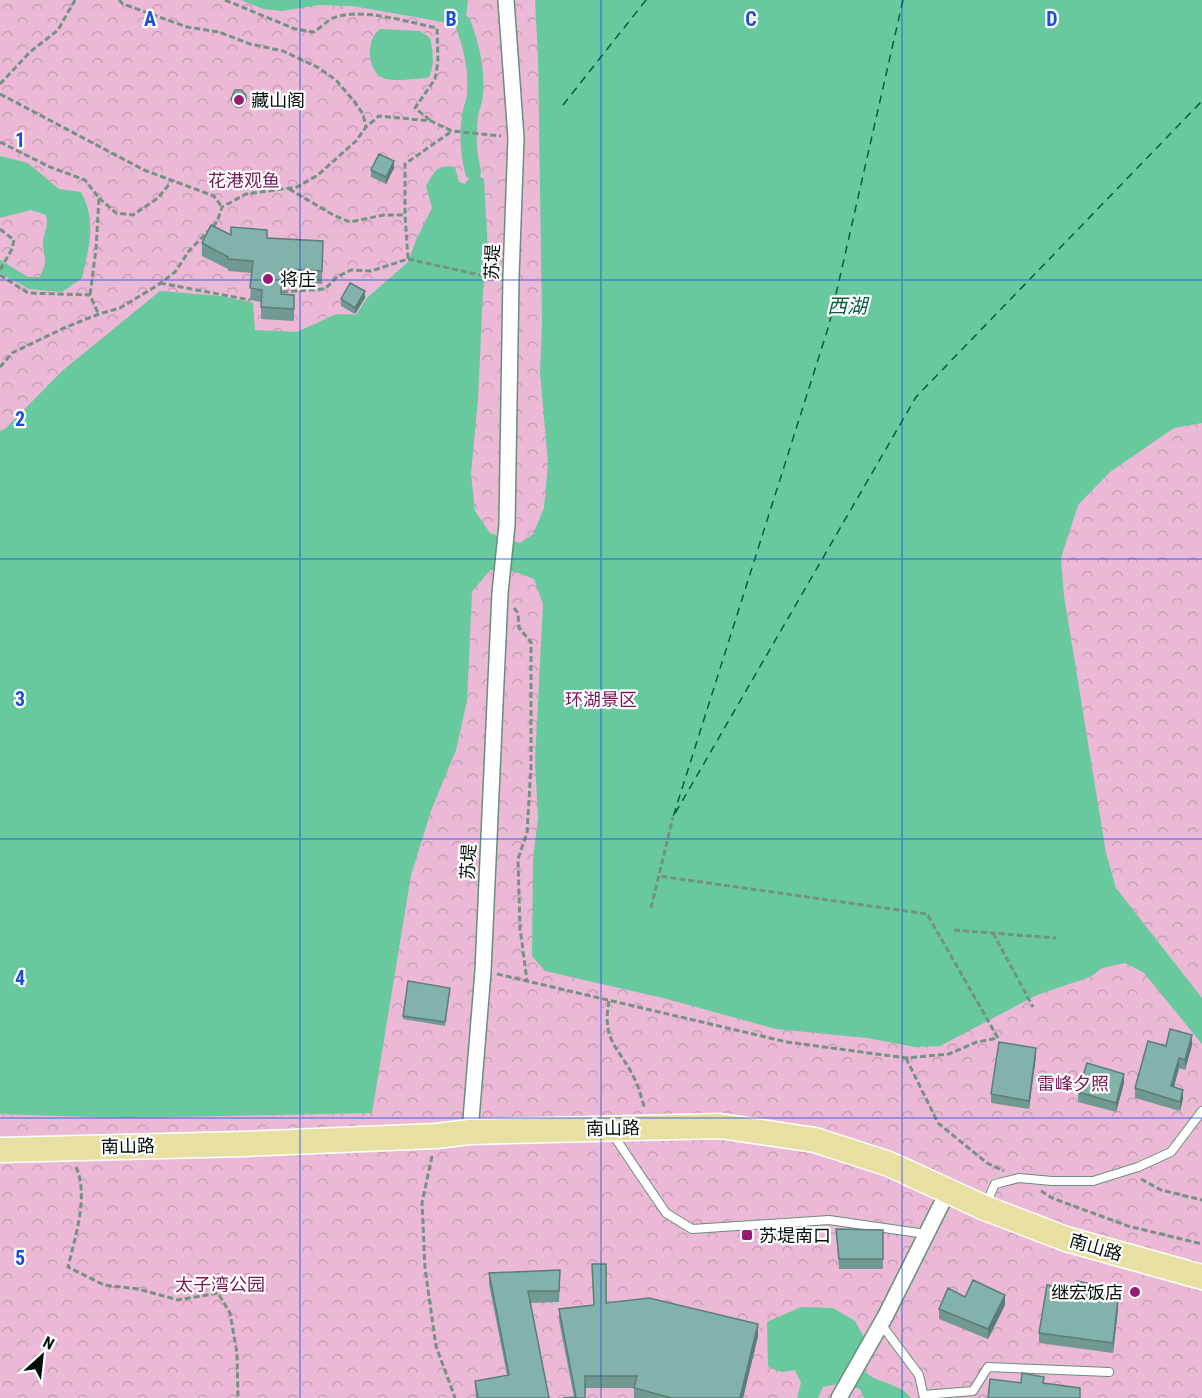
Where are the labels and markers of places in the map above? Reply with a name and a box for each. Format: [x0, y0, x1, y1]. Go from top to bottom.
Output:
place label: 藏山阁 [251, 90, 305, 111]
marker: 藏山阁 [232, 93, 246, 107]
place label: 将庄 [280, 269, 316, 290]
marker: 将庄 [261, 272, 275, 286]
place label: 苏堤南口 [759, 1225, 831, 1246]
marker: 苏堤南口 [740, 1228, 754, 1242]
place label: 继宏饭店 [1051, 1282, 1123, 1303]
marker: 继宏饭店 [1128, 1285, 1142, 1299]

